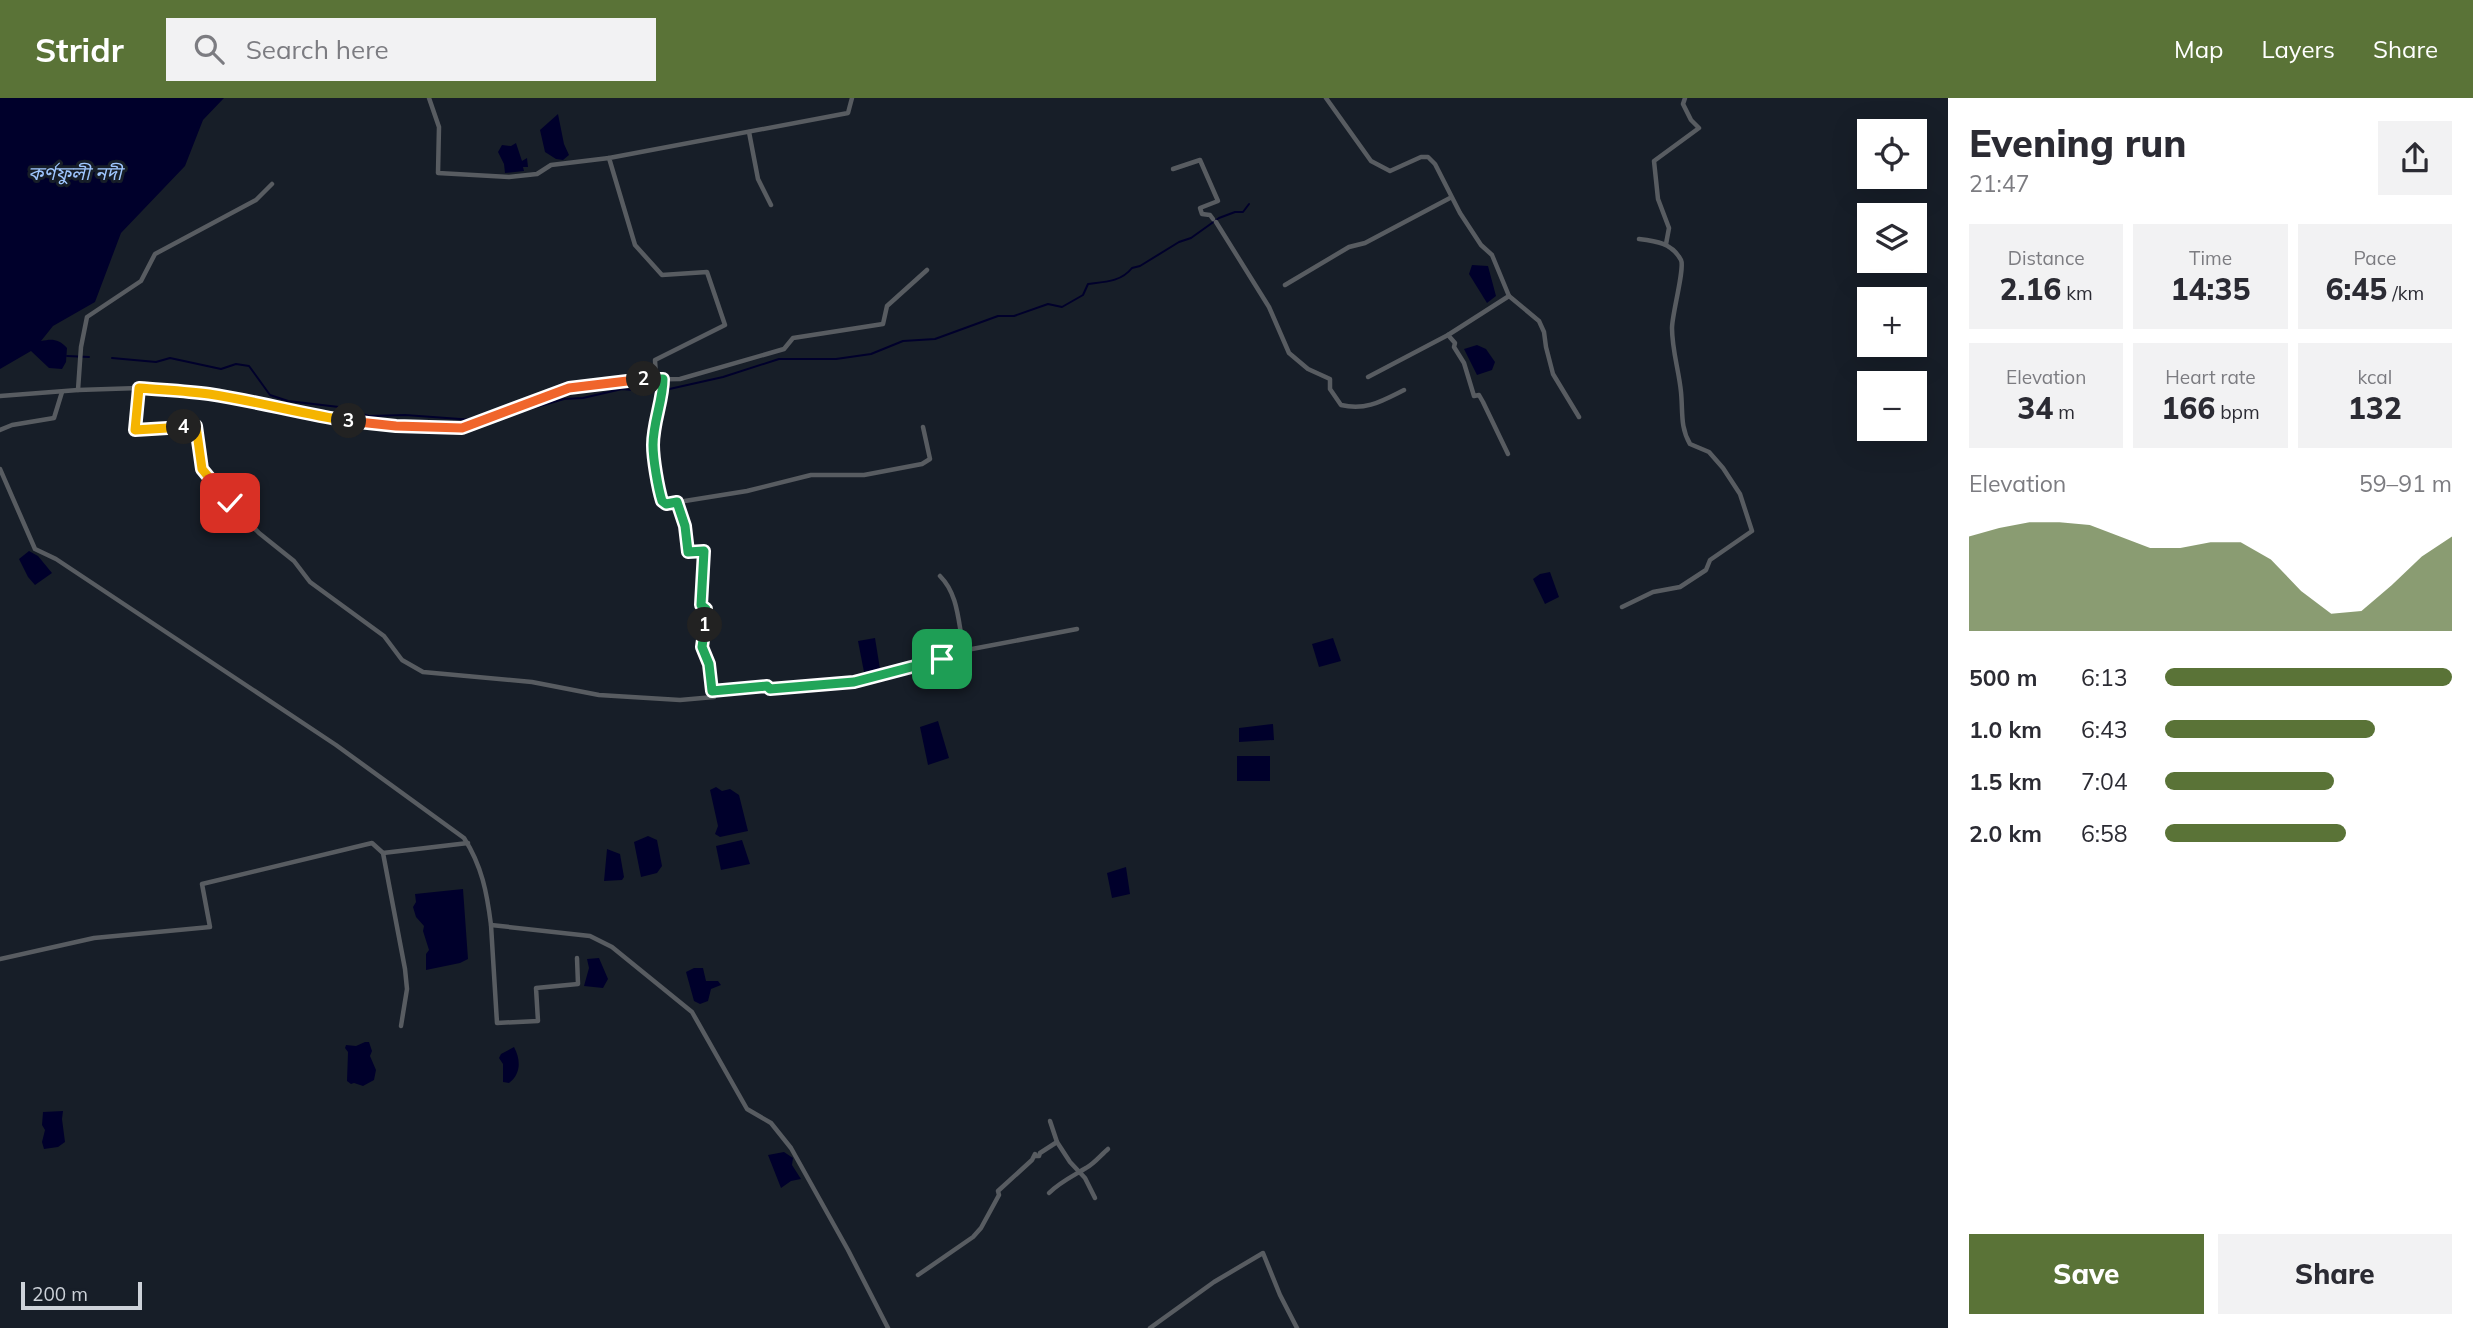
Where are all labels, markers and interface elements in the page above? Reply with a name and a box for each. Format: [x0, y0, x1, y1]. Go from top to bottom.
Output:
search box [166, 18, 656, 81]
text: Stridr [35, 29, 124, 70]
icon: search [190, 30, 228, 68]
text: Search here [246, 33, 389, 66]
text: Map [2174, 34, 2223, 64]
text: Layers [2261, 34, 2335, 64]
text: Share [2373, 34, 2438, 64]
map controls [1857, 119, 1927, 441]
button: locate [1857, 119, 1927, 189]
text: Evening run [1969, 119, 2187, 167]
button: share [2378, 121, 2452, 195]
water label: কর্ণফুলী নদী [28, 161, 126, 185]
text: 21:47 [1969, 169, 2029, 198]
button: layers [1857, 203, 1927, 273]
text: Distance [2008, 246, 2085, 270]
text: Time [2189, 246, 2232, 270]
text: Pace [2353, 246, 2396, 270]
text: 2.16 [2000, 270, 2061, 308]
text: 14:35 [2171, 270, 2250, 308]
text: 6:45 [2326, 270, 2387, 308]
text: km [2061, 281, 2093, 305]
text: /km [2387, 281, 2424, 305]
button: + [1857, 287, 1927, 357]
pin: 2 [626, 362, 662, 396]
text: Elevation [2006, 365, 2086, 389]
text: Heart rate [2165, 365, 2256, 389]
text: kcal [2357, 365, 2392, 389]
text: 2 [638, 366, 649, 390]
button: − [1857, 371, 1927, 441]
text: 34 [2017, 389, 2053, 427]
text: 166 [2161, 389, 2215, 427]
text: 132 [2348, 389, 2402, 427]
text: m [2053, 400, 2075, 424]
text: bpm [2215, 400, 2260, 424]
pin: 3 [332, 404, 366, 438]
text: 3 [343, 408, 354, 432]
pin: 4 [166, 410, 202, 444]
text: 4 [178, 414, 189, 438]
text: Elevation [1969, 469, 2066, 498]
text: 59–91 m [2359, 469, 2452, 498]
pin [200, 473, 260, 533]
icon: check [211, 484, 249, 522]
pin: 1 [688, 608, 722, 642]
text: 1 [699, 612, 710, 636]
pin [912, 629, 972, 689]
icon: arrive [923, 640, 961, 678]
text: 500 m [1969, 663, 2037, 692]
text: 6:13 [2081, 663, 2128, 692]
text: 1.0 km [1969, 715, 2042, 744]
text: 6:43 [2081, 715, 2128, 744]
text: 1.5 km [1969, 767, 2042, 796]
text: 7:04 [2081, 767, 2128, 796]
text: 2.0 km [1969, 819, 2042, 848]
text: 6:58 [2081, 819, 2128, 848]
button: Save [1969, 1234, 2204, 1314]
button: Share [2218, 1234, 2452, 1314]
scale bar [21, 1279, 142, 1311]
text: 200 m [32, 1282, 88, 1306]

